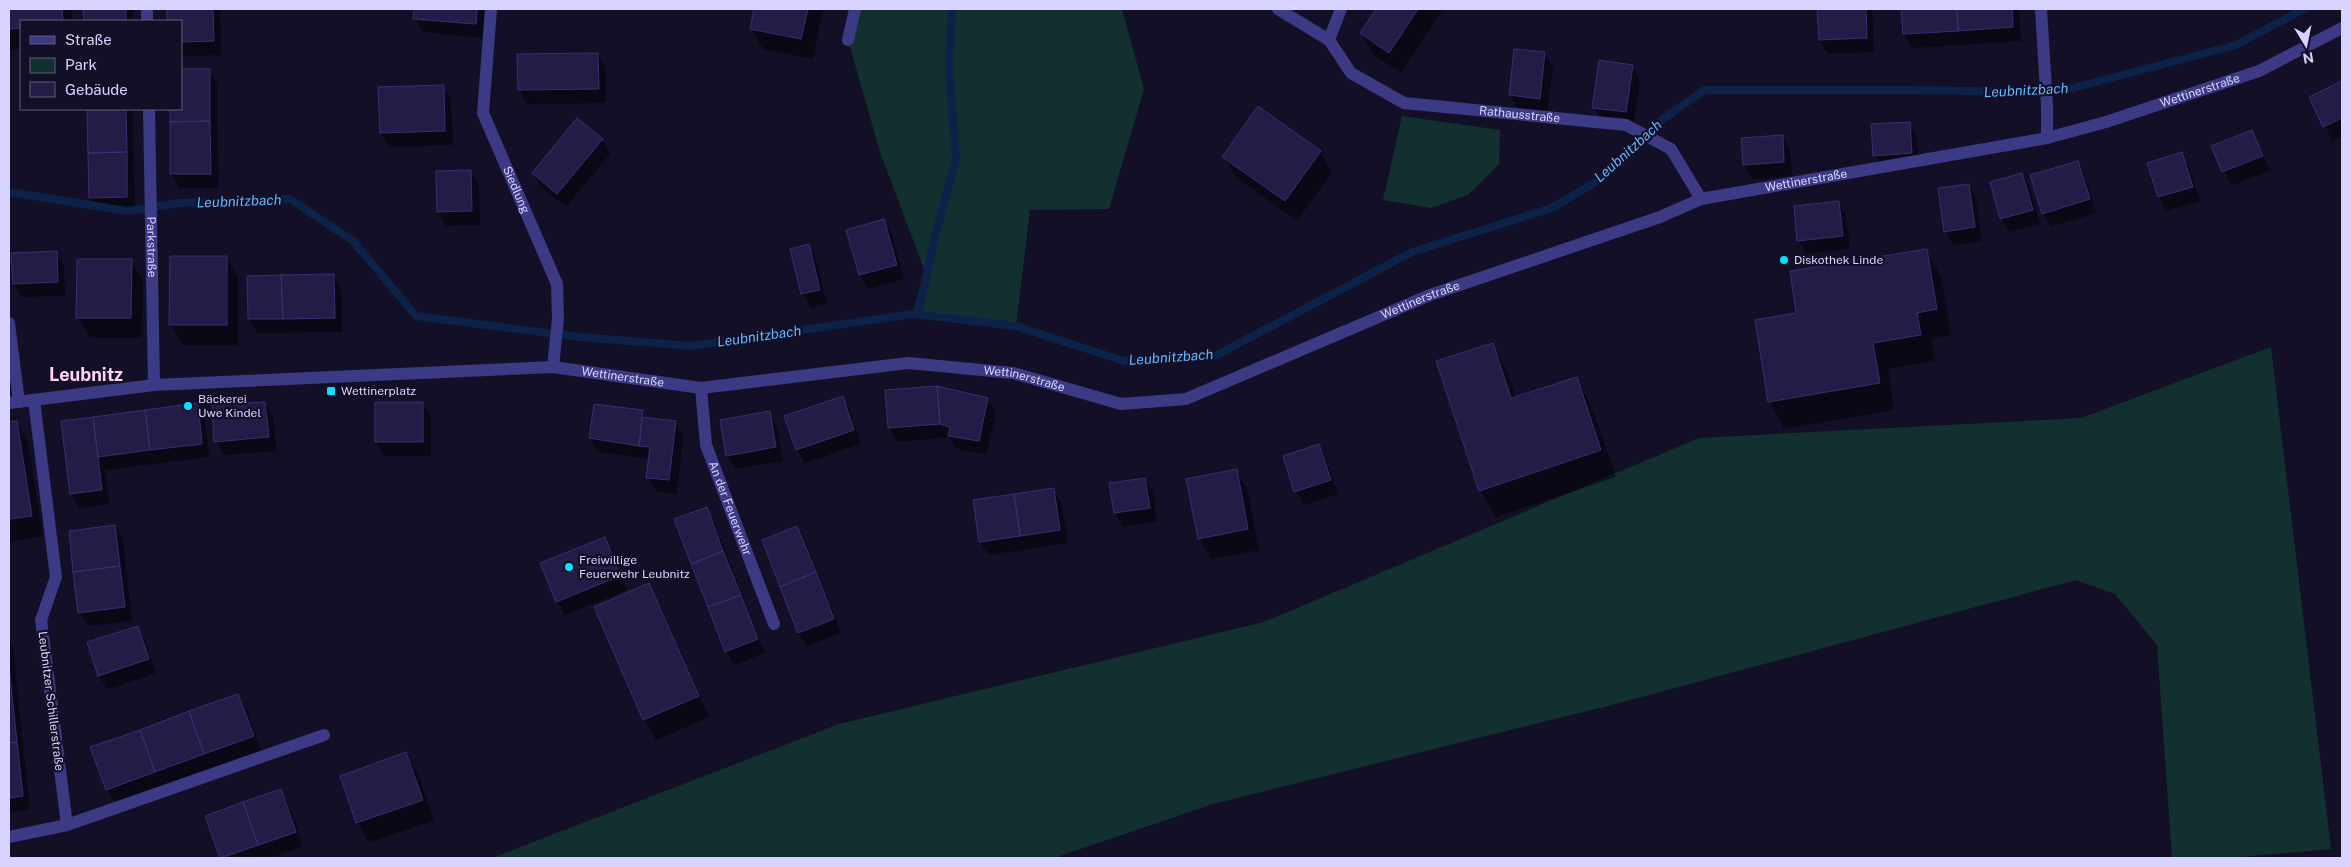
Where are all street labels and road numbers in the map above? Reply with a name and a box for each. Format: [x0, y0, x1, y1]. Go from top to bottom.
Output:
street label: Wettinerstraße [2158, 71, 2242, 110]
street label: Rathausstraße [1479, 103, 1561, 125]
street label: Siedlung [500, 164, 533, 216]
street label: Wettinerstraße [1764, 166, 1848, 195]
street label: Parkstraße [144, 216, 159, 278]
street label: Wettinerstraße [1379, 278, 1462, 322]
street label: Wettinerstraße [983, 363, 1067, 395]
street label: Wettinerstraße [581, 364, 665, 390]
street label: An der Feuerwehr [706, 459, 754, 558]
street label: Leubnitzer Schillerstraße [35, 630, 67, 772]

